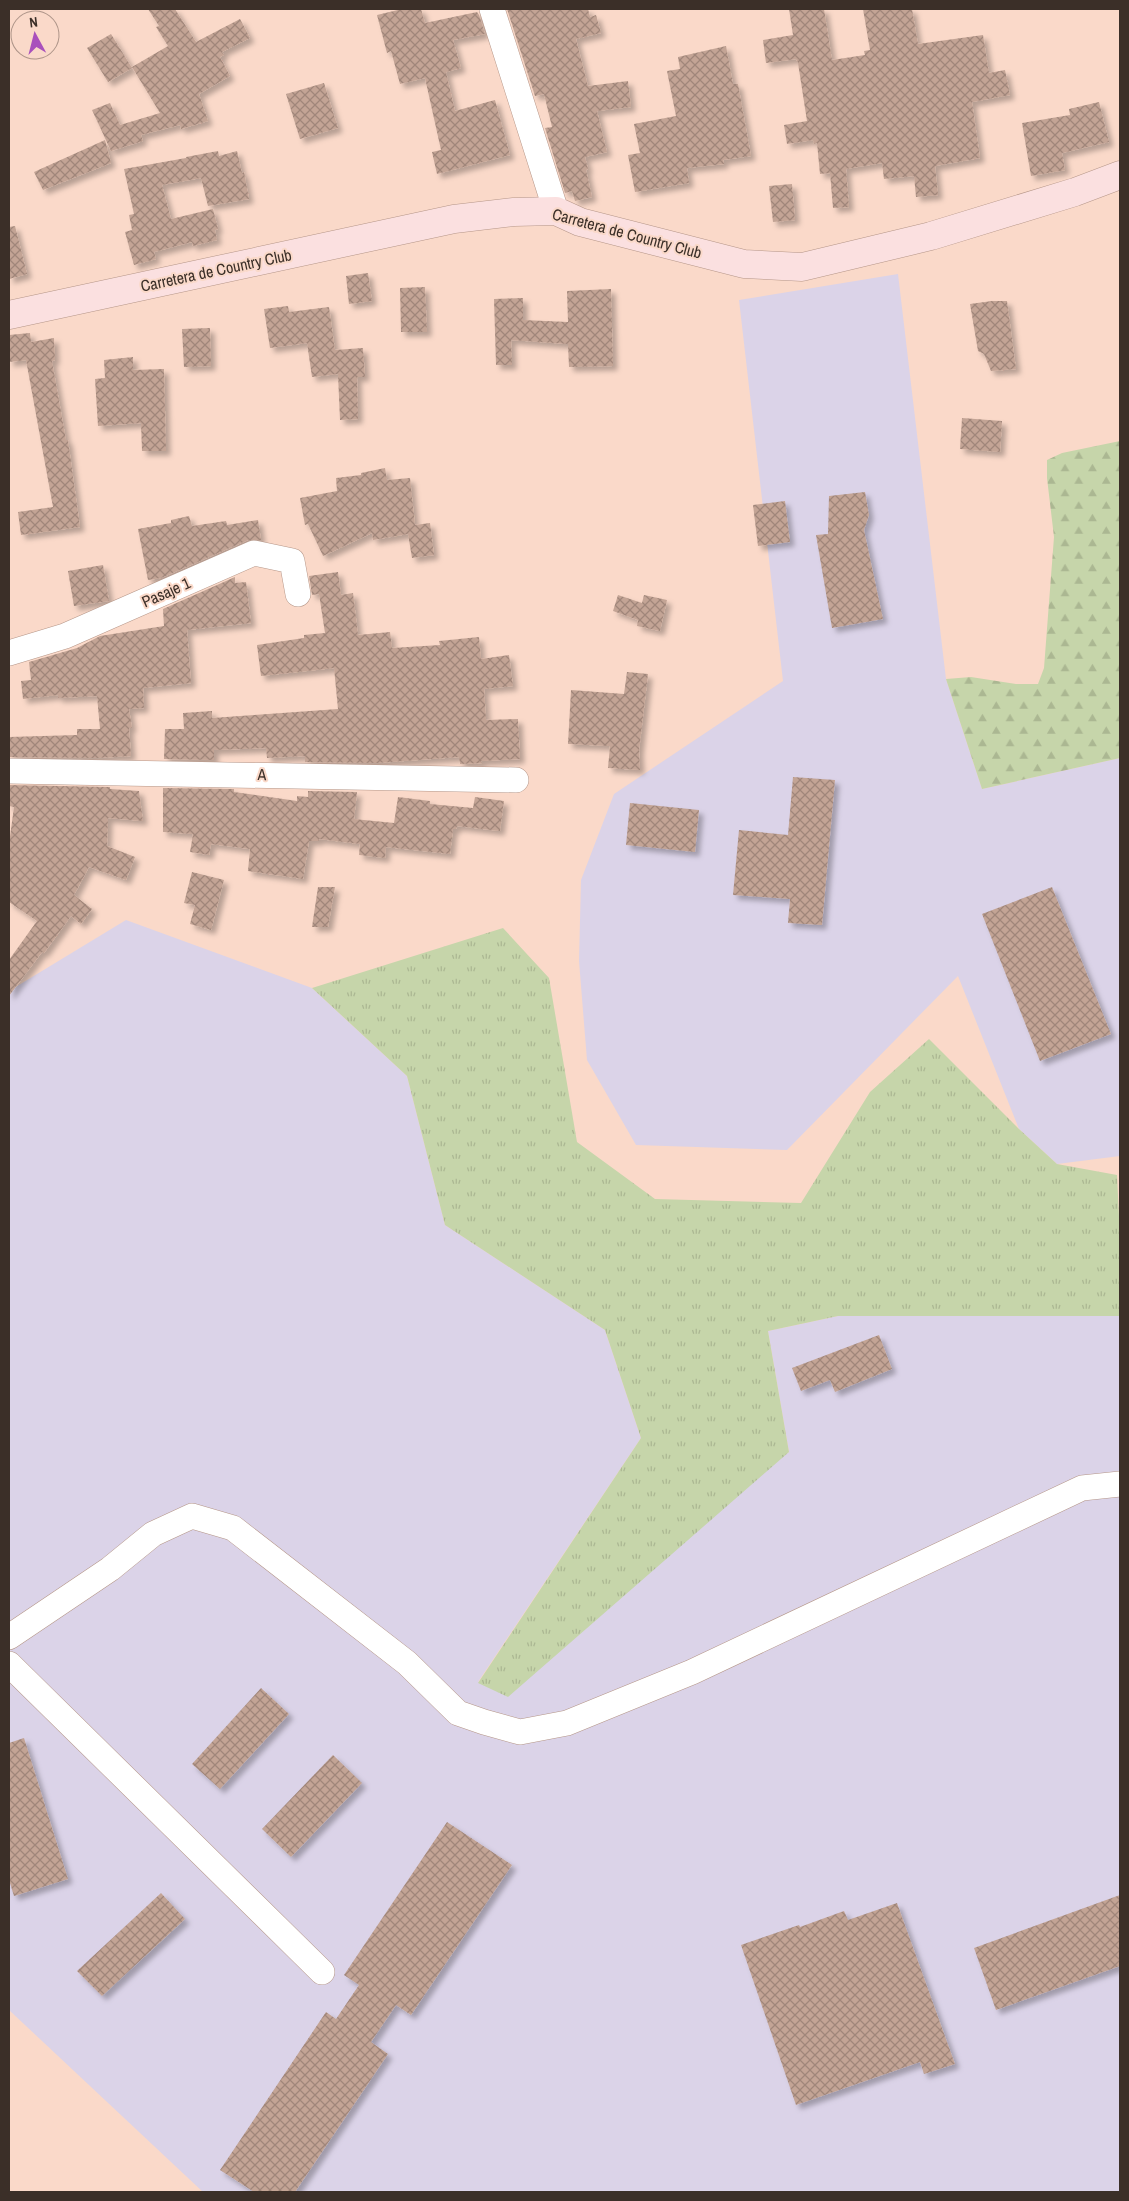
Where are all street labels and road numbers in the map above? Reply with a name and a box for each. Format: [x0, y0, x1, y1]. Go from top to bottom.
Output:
street label: Carretera de Country Club [550, 202, 704, 264]
street label: Carretera de Country Club [138, 243, 294, 297]
street label: Pasaje 1 [138, 571, 194, 612]
street label: A [256, 763, 267, 785]

